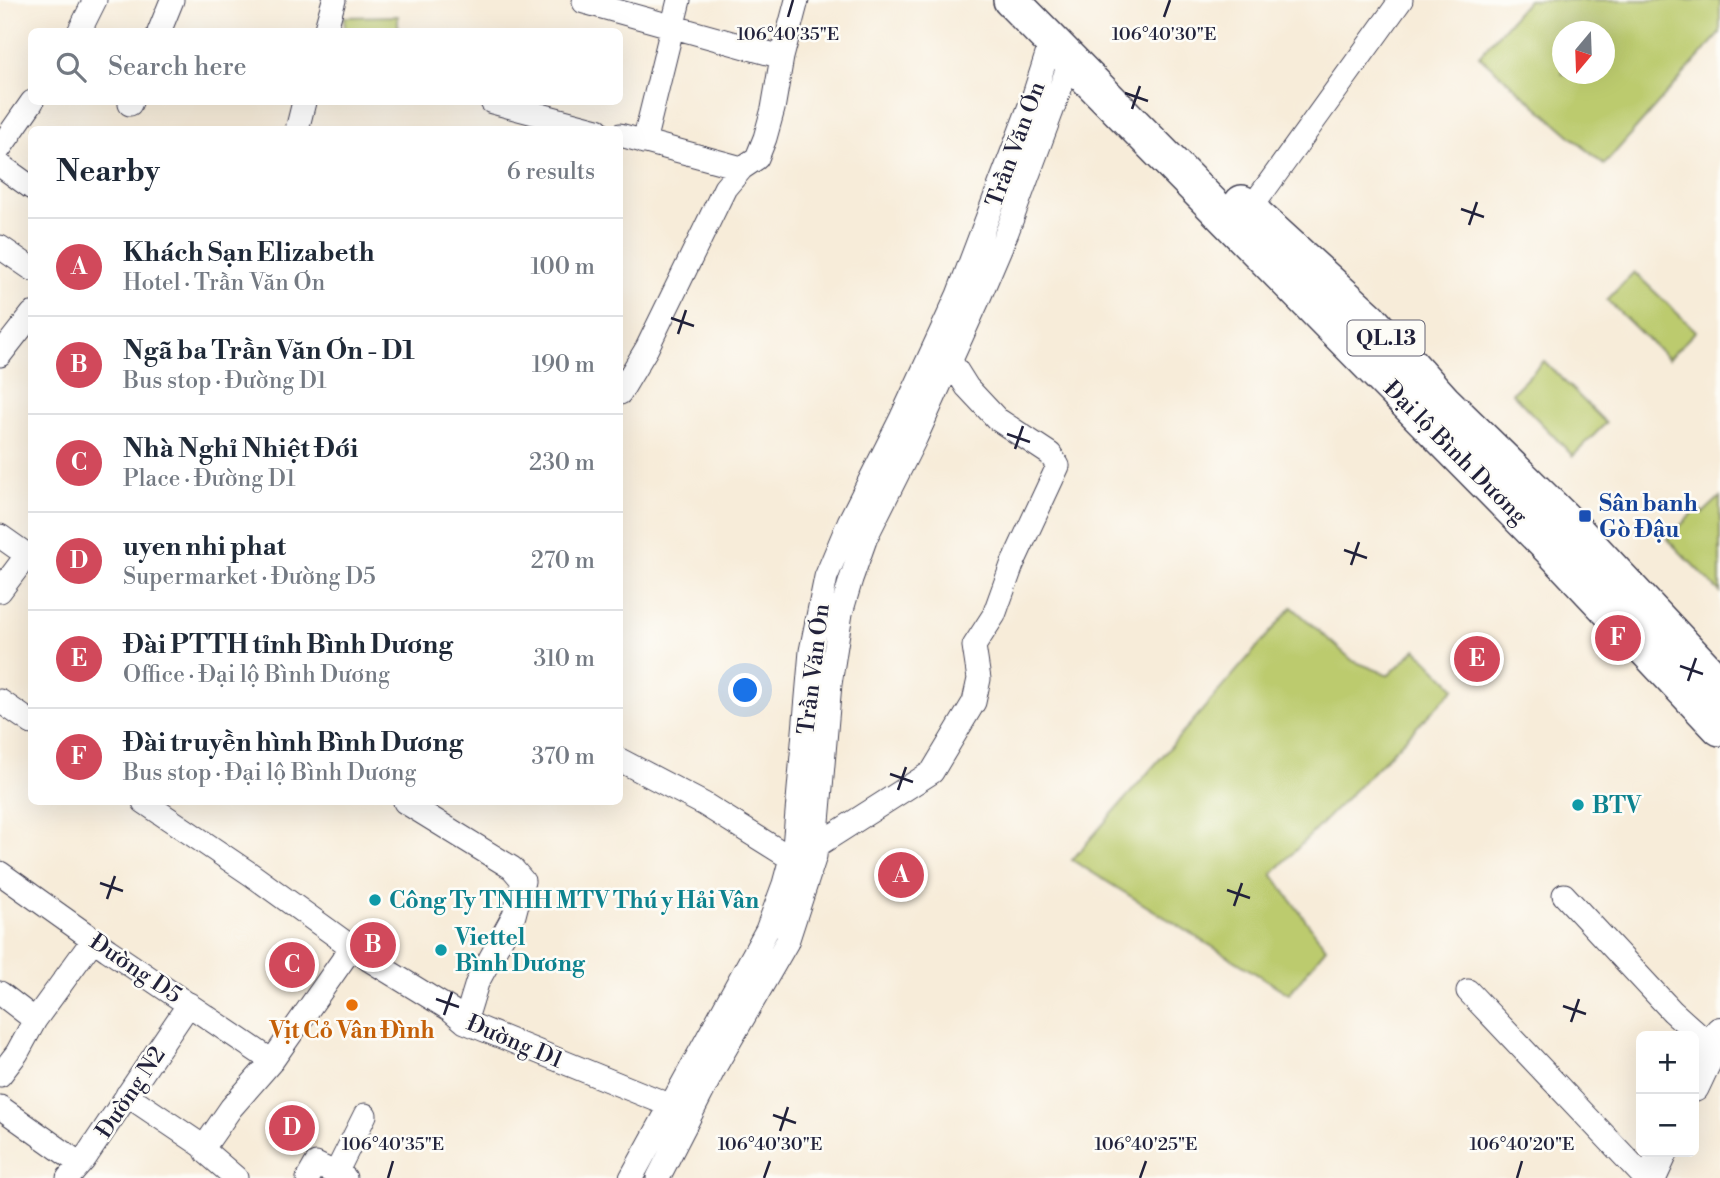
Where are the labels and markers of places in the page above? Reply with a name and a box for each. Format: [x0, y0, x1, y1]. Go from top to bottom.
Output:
place label: Sân banh Gò Đậu [1599, 490, 1698, 544]
marker: Sân banh Gò Đậu [1577, 508, 1593, 524]
pin: F [1595, 612, 1641, 664]
pin: E [1454, 633, 1500, 685]
place label: BTV [1592, 792, 1642, 820]
marker: BTV [1570, 797, 1586, 813]
pin: A [878, 849, 924, 901]
place label: Công Ty TNHH MTV Thú y Hải Vân [389, 887, 759, 915]
marker: Công Ty TNHH MTV Thú y Hải Vân [367, 892, 383, 908]
pin: B [350, 919, 396, 971]
place label: Viettel Bình Dương [454, 924, 586, 978]
pin: C [269, 939, 315, 991]
marker: Viettel Bình Dương [433, 942, 449, 958]
marker: Vịt Cỏ Vân Đình [344, 997, 360, 1013]
place label: Vịt Cỏ Vân Đình [268, 1017, 435, 1045]
pin: D [269, 1102, 315, 1154]

